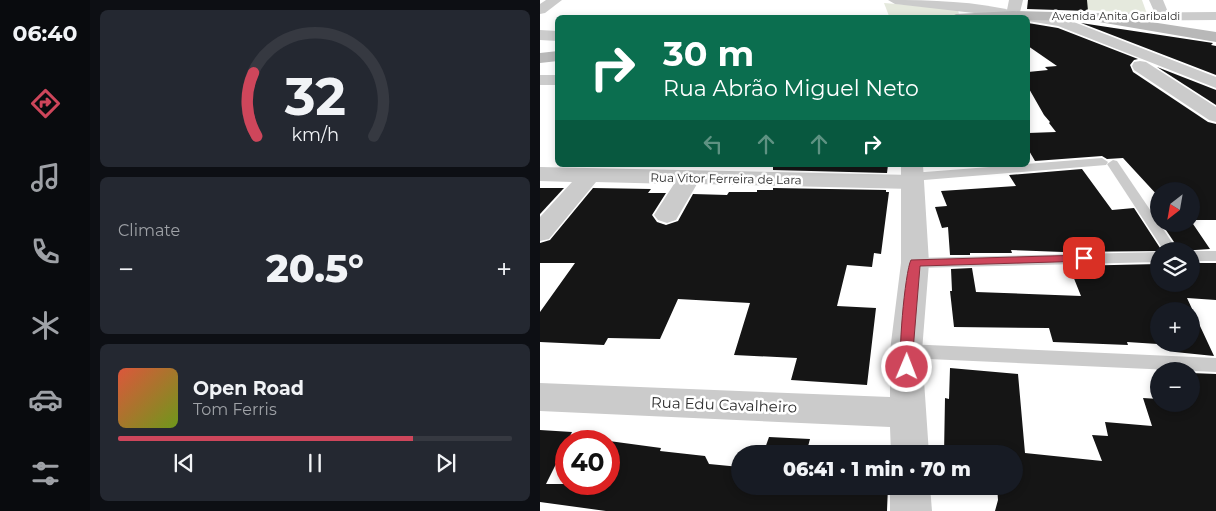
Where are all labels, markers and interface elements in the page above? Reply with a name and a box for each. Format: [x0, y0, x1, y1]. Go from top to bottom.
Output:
street label: Avenida Anita Garibaldi [1052, 9, 1180, 23]
text: 06:40 [13, 20, 77, 47]
text: 30 m [663, 32, 754, 75]
icon: right [580, 35, 645, 100]
text: 32 [283, 65, 346, 128]
text: Rua Abrão Miguel Neto [663, 75, 919, 102]
icon: directions [28, 86, 63, 121]
text: km/h [291, 124, 339, 145]
icon: left [699, 130, 727, 158]
icon: ahead [752, 130, 780, 158]
icon: ahead [805, 130, 833, 158]
icon: right [858, 130, 886, 158]
icon: music [28, 160, 63, 195]
street label: Rua Vitor Ferreira de Lara [650, 170, 802, 187]
north arrow [1150, 182, 1200, 232]
map controls [1150, 182, 1200, 412]
text: Climate [118, 221, 180, 240]
icon: phone [28, 234, 63, 269]
pin [1063, 237, 1105, 279]
button: layers [1150, 242, 1200, 292]
icon: arrive [1070, 244, 1098, 272]
text: 20.5° [266, 245, 364, 292]
text: − [118, 252, 134, 286]
text: + [496, 252, 512, 286]
button: + [1150, 302, 1200, 352]
icon: climate [28, 308, 63, 343]
position arrow [880, 340, 932, 392]
button: − [1150, 362, 1200, 412]
text: Open Road [193, 377, 304, 400]
icon: car [28, 382, 63, 417]
street label: Rua Edu Cavalheiro [651, 392, 797, 417]
text: Tom Ferris [193, 400, 277, 419]
speed limit sign: 40 [555, 430, 620, 495]
icon: previous [170, 449, 198, 477]
icon: pause [301, 449, 329, 477]
icon: next [432, 449, 460, 477]
icon: filters [28, 456, 63, 491]
text: 06:41 · 1 min · 70 m [783, 458, 971, 481]

